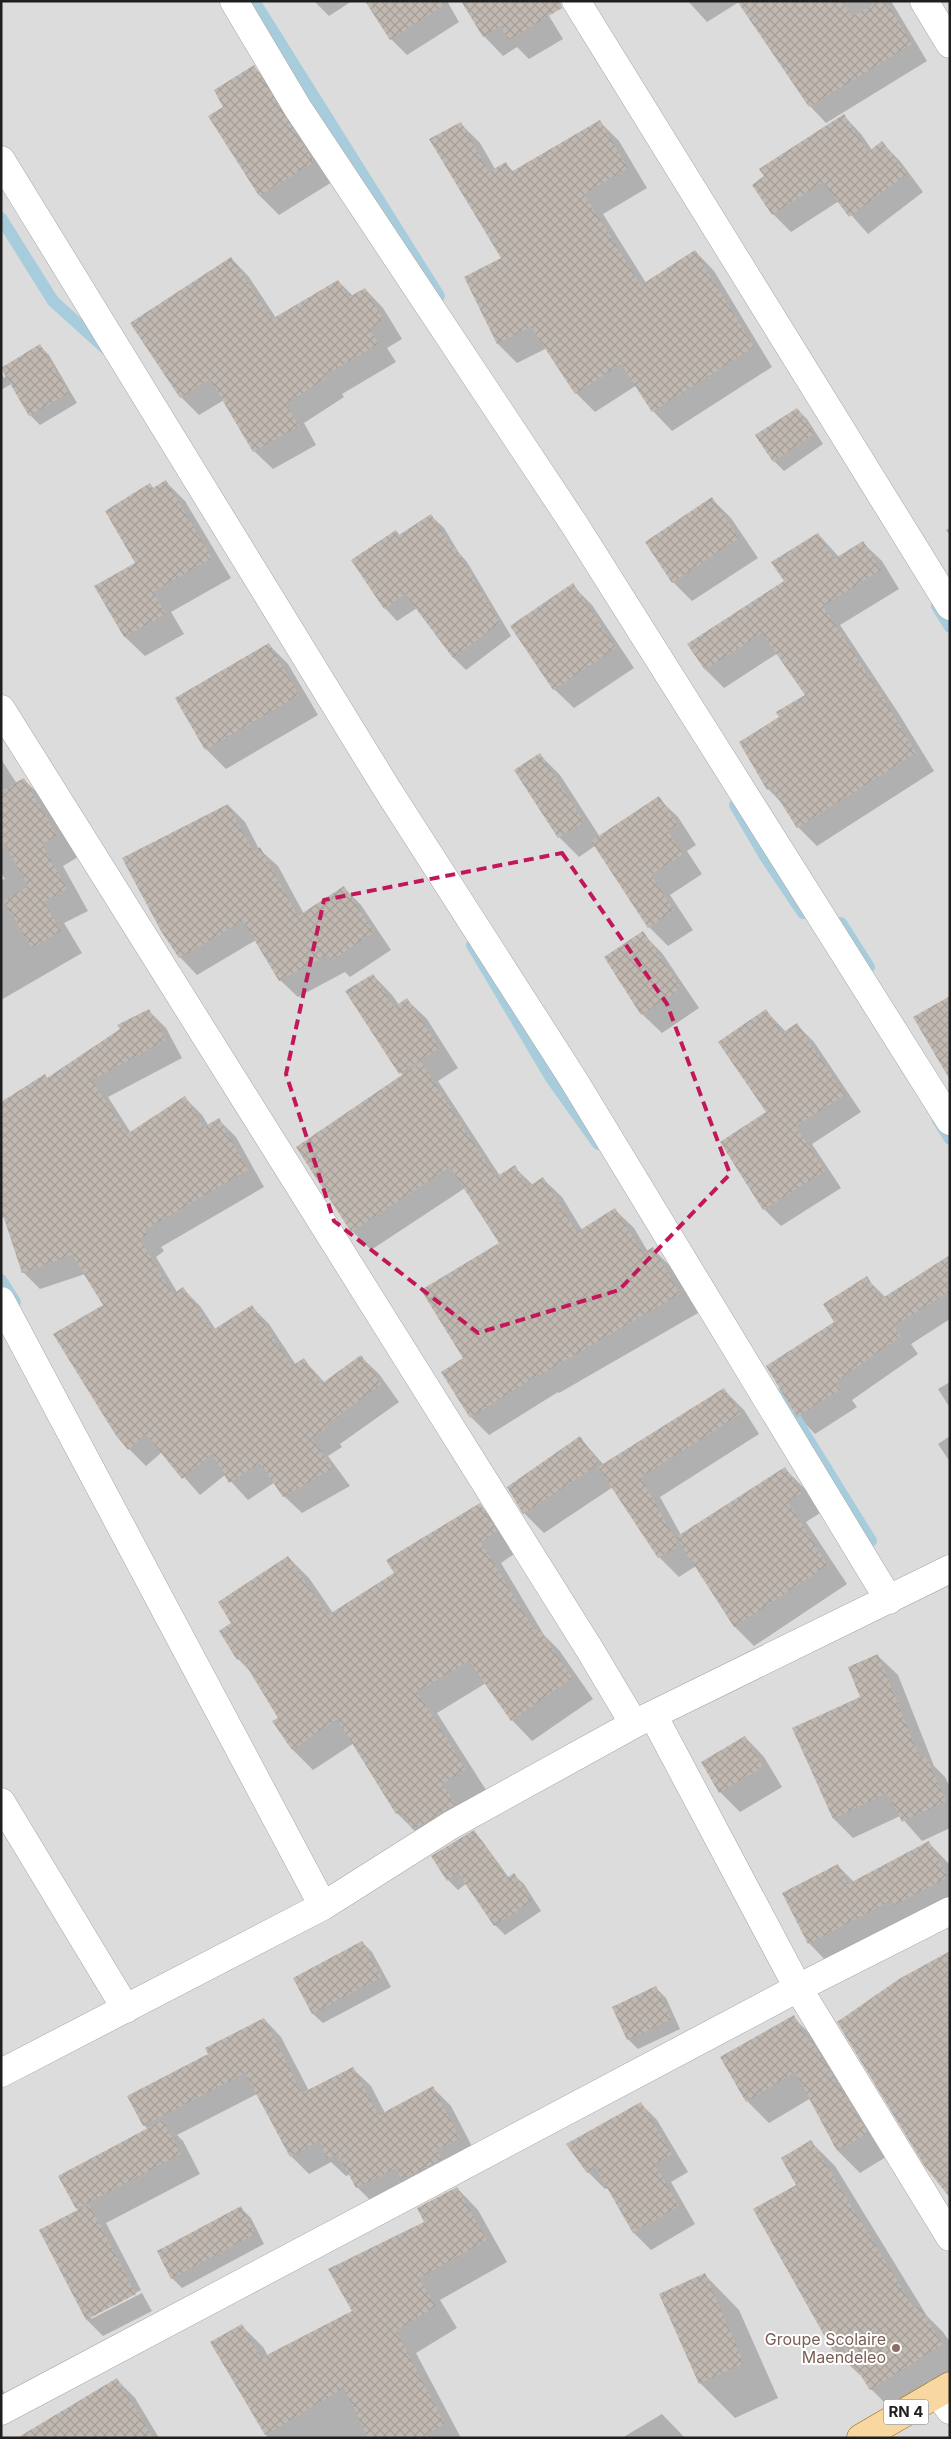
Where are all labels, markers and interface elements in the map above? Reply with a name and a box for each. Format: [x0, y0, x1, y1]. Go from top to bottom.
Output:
place label: Groupe Scolaire Maendeleo [765, 2329, 886, 2367]
marker: Groupe Scolaire Maendeleo [890, 2342, 902, 2354]
road number: RN 4 [884, 2400, 928, 2424]

